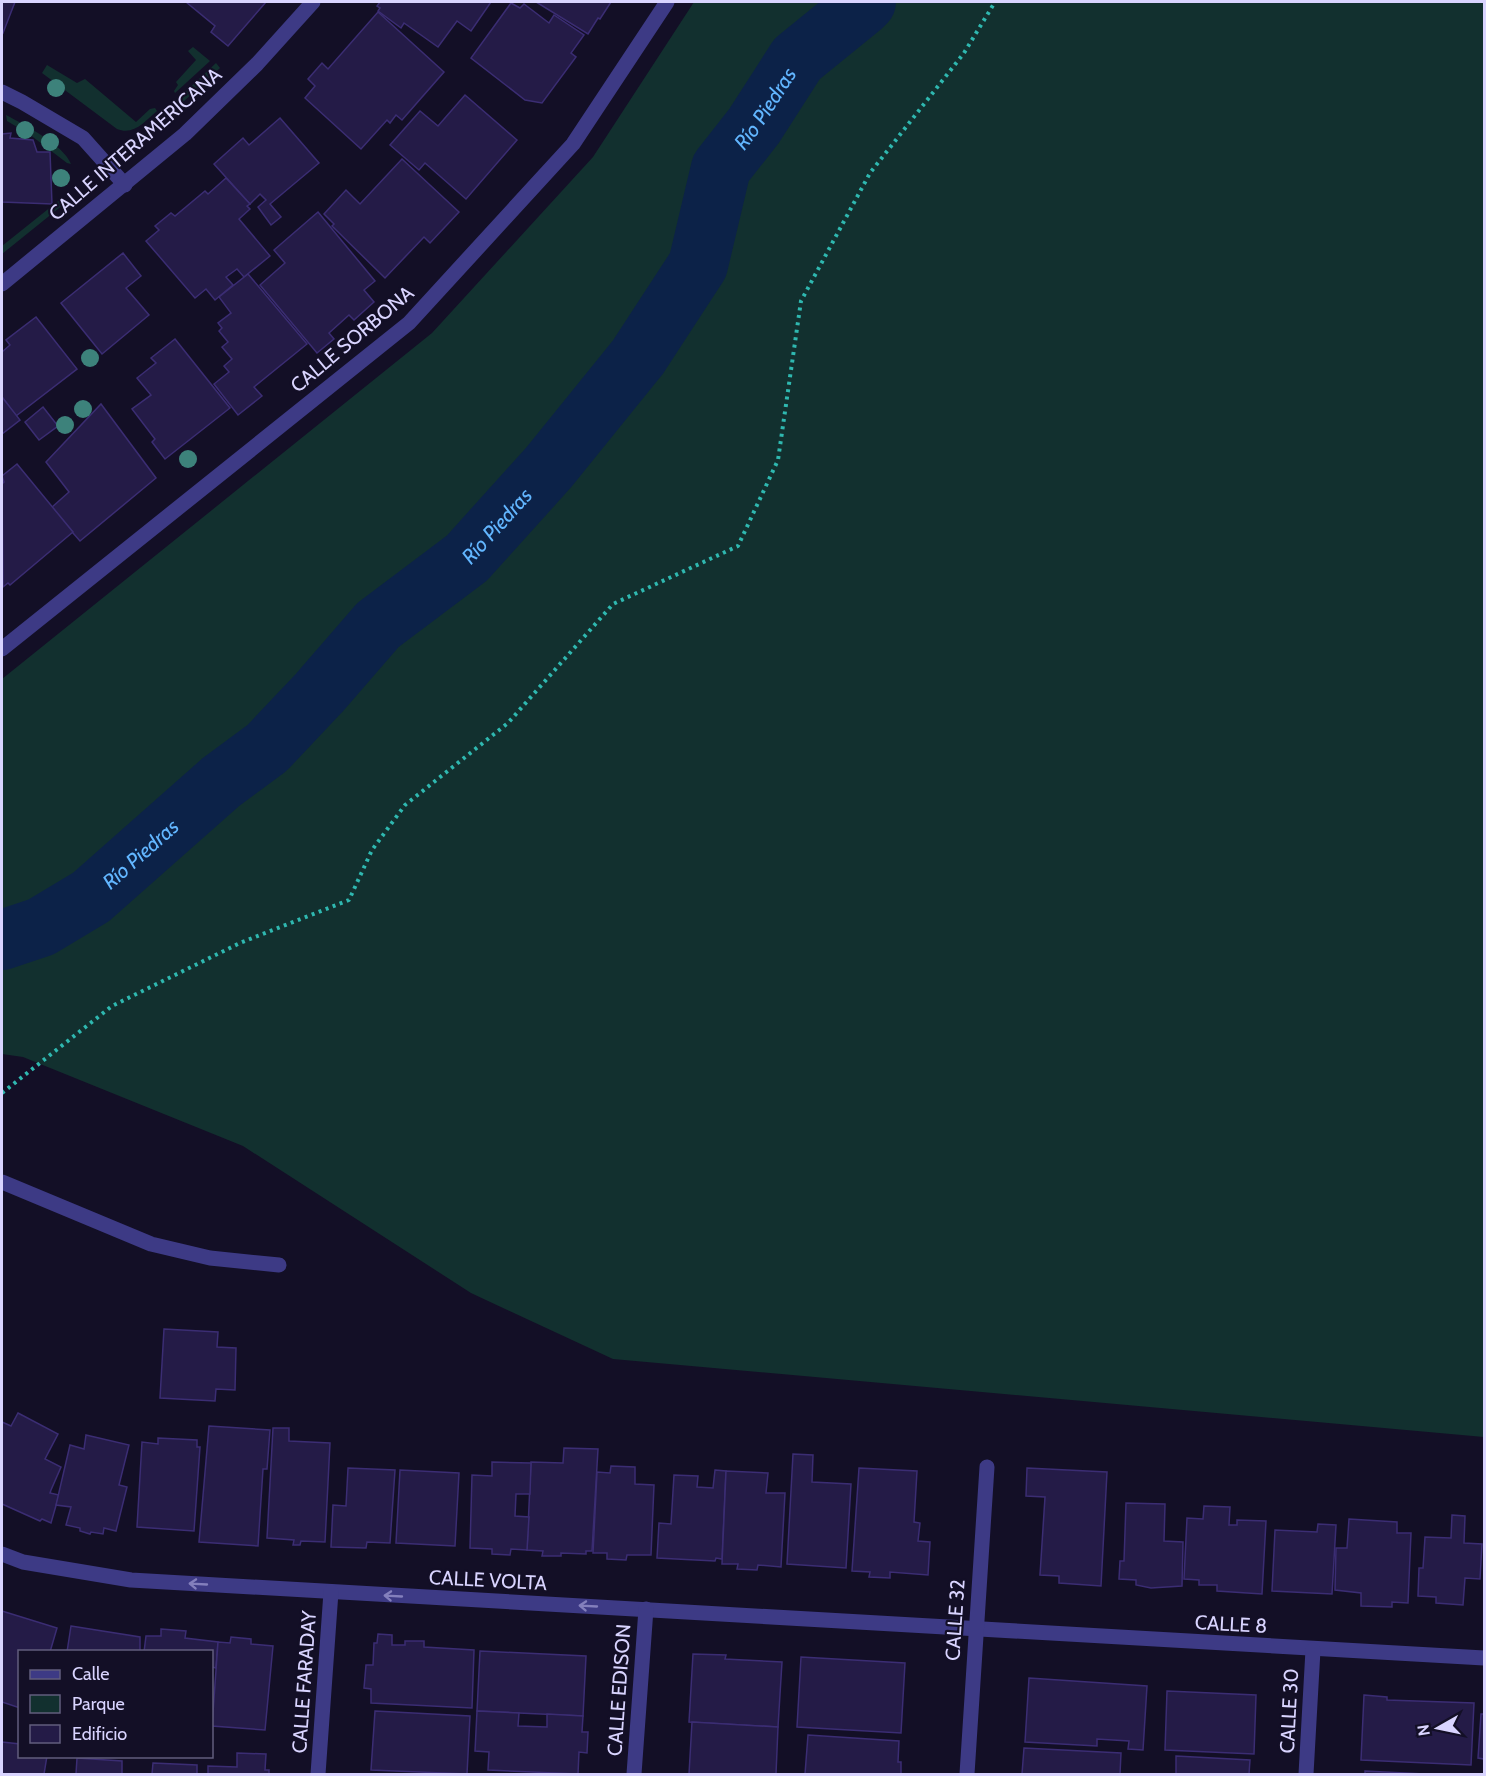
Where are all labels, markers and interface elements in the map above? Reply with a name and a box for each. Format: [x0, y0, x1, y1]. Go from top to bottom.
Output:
street label: CALLE INTERAMERICANA [44, 62, 227, 226]
water label: Río Piedras [728, 62, 801, 154]
street label: CALLE SORBONA [286, 280, 419, 397]
water label: Río Piedras [456, 482, 537, 569]
water label: Río Piedras [97, 813, 183, 894]
street label: CALLE VOLTA [428, 1565, 548, 1595]
street label: CALLE 32 [940, 1578, 970, 1662]
one-way arrow [189, 1579, 209, 1590]
one-way arrow [383, 1590, 403, 1601]
one-way arrow [578, 1601, 598, 1612]
street label: CALLE FARADAY [287, 1609, 321, 1754]
street label: CALLE 8 [1194, 1610, 1268, 1638]
street label: CALLE EDISON [602, 1623, 636, 1757]
legend [18, 1650, 213, 1758]
text: Calle [72, 1663, 109, 1685]
street label: CALLE 30 [1275, 1668, 1303, 1754]
text: Parque [72, 1693, 125, 1715]
north arrow [1408, 1698, 1468, 1758]
text: Edificio [72, 1723, 127, 1745]
text: N [1413, 1723, 1434, 1737]

